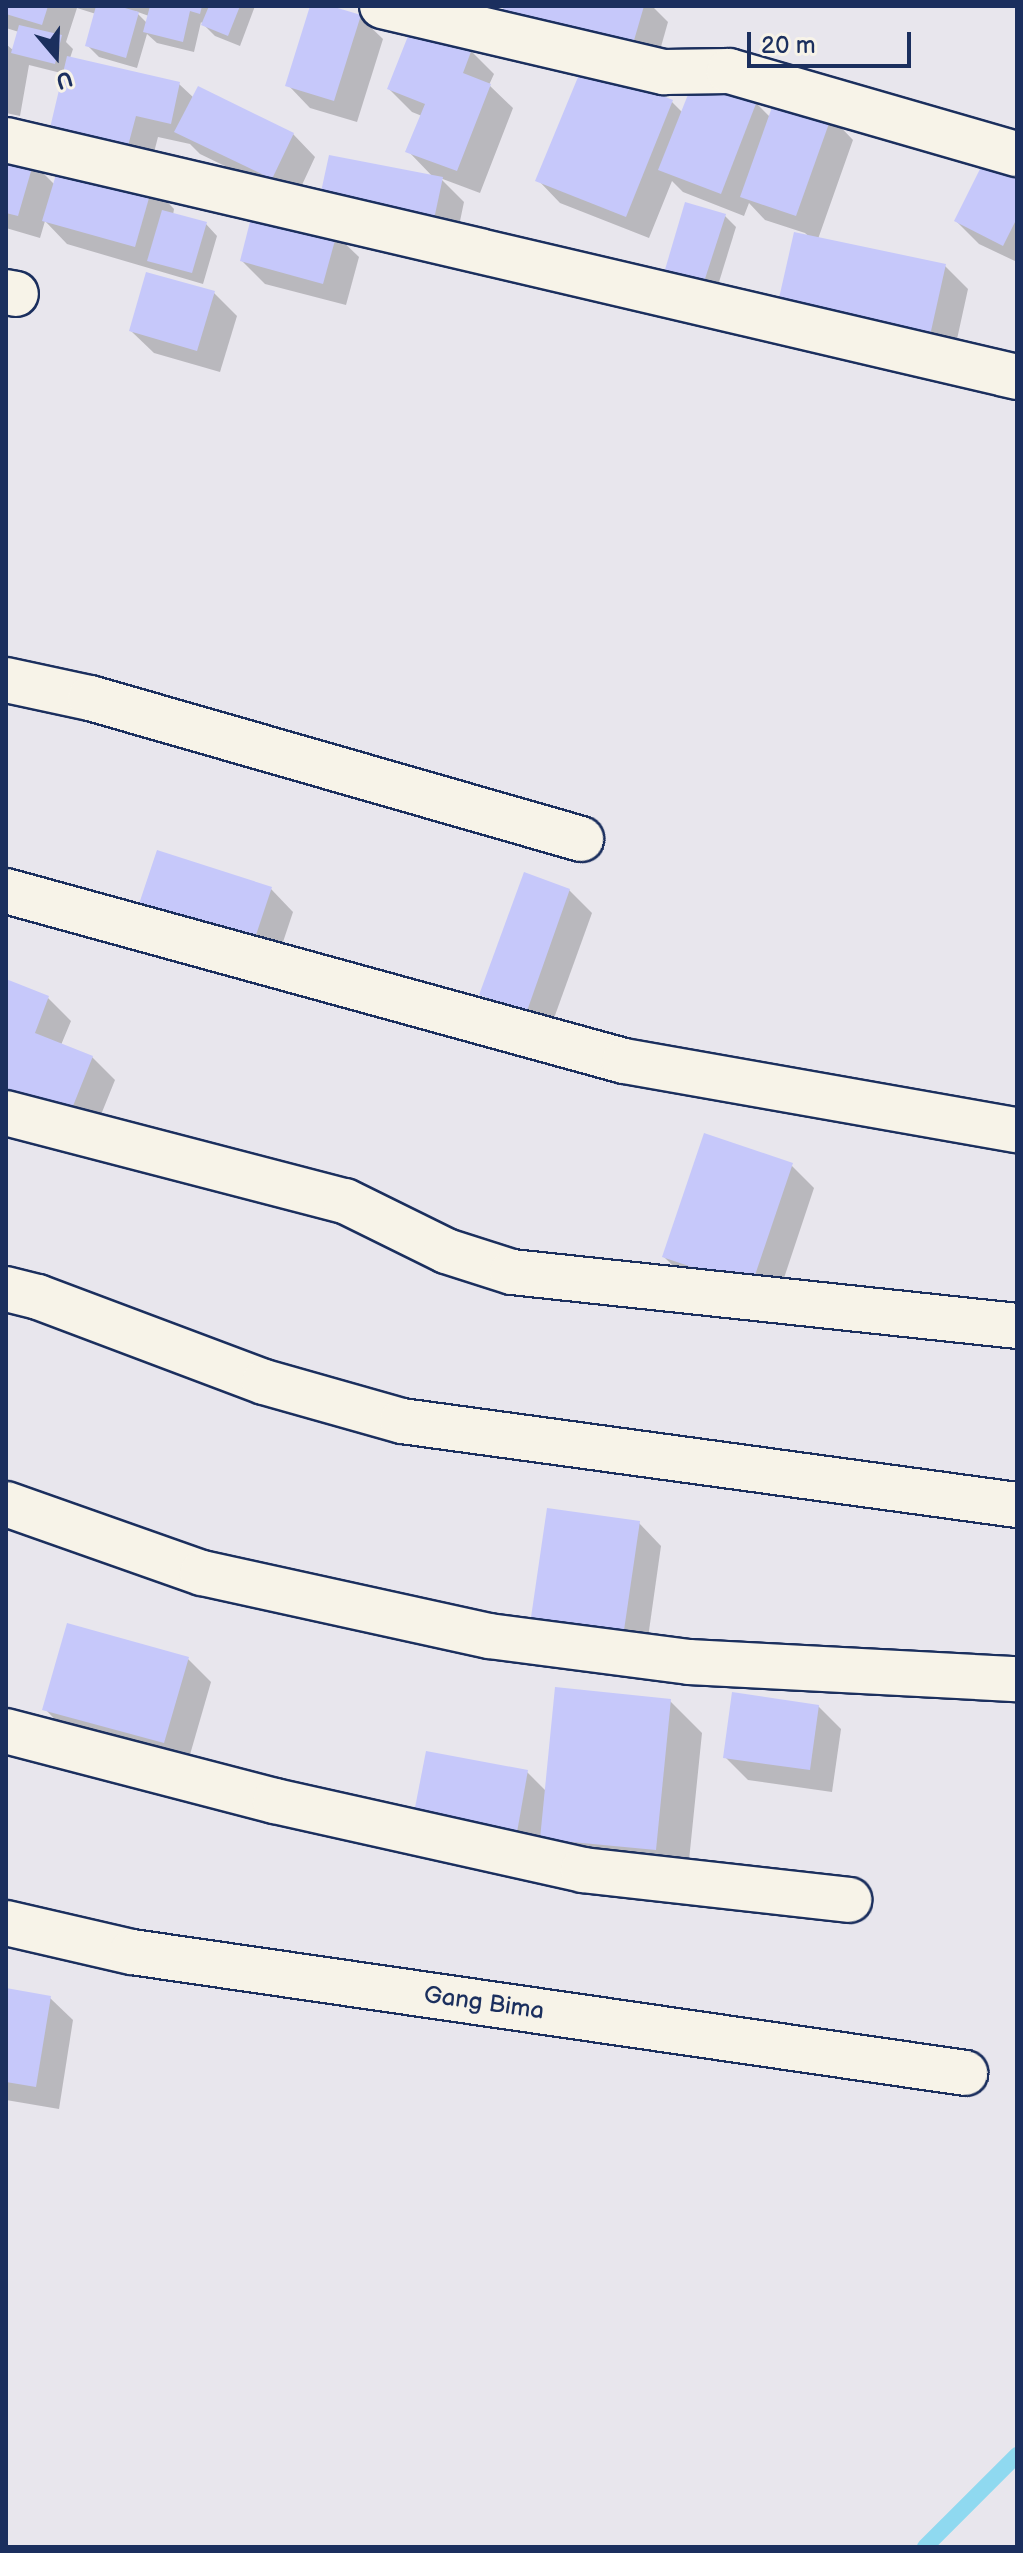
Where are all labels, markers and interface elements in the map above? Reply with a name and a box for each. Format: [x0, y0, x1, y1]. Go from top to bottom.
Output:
north arrow [16, 16, 96, 96]
scale bar [751, 16, 915, 66]
text: 20 m [761, 31, 816, 60]
text: U [52, 64, 76, 94]
street label: Gang Bima [422, 1980, 546, 2026]

